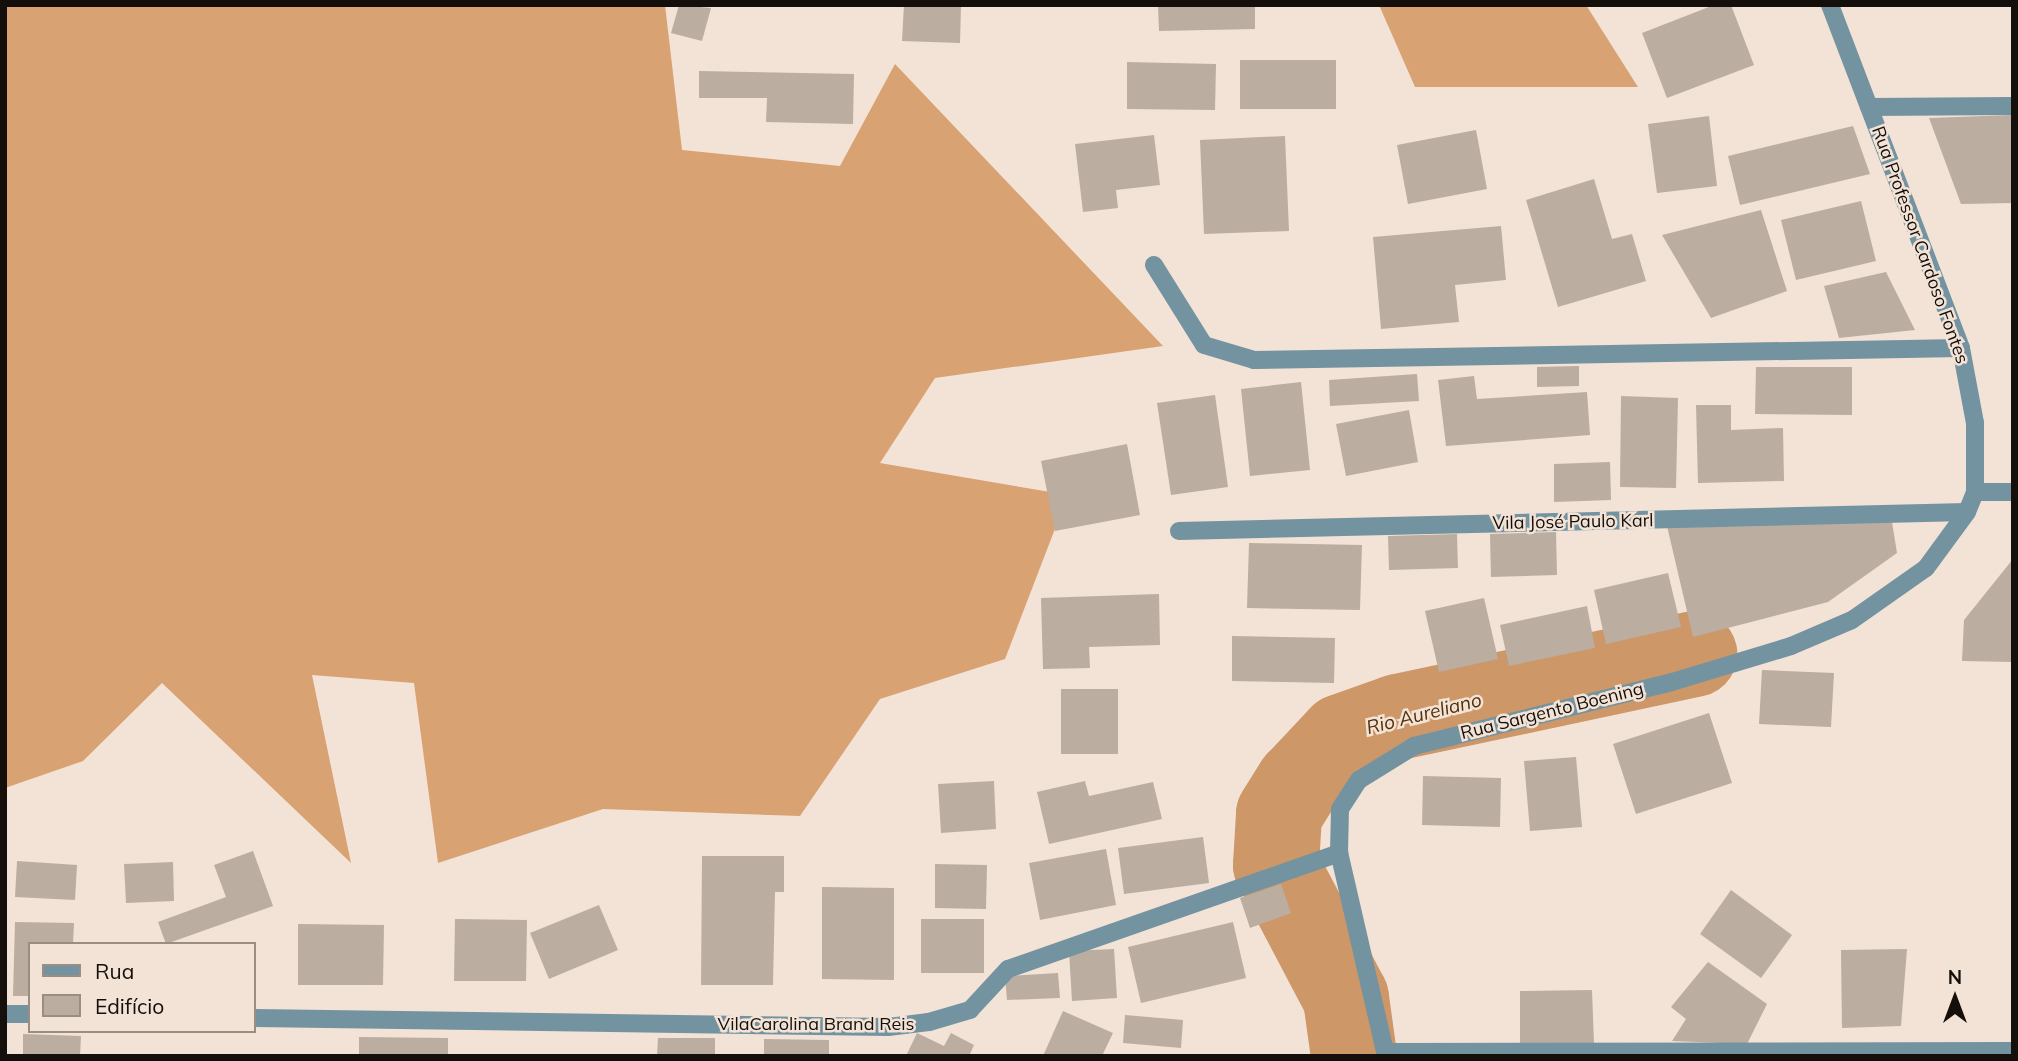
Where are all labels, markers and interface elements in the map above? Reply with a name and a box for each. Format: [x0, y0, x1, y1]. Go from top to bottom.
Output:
street label: Rua Professor Cardoso Fontes [1867, 123, 1973, 367]
street label: Vila José Paulo Karl [1492, 510, 1654, 534]
street label: Rua Sargento Boening [1458, 678, 1646, 744]
water label: Rio Aureliano [1364, 689, 1484, 739]
legend [28, 942, 256, 1033]
text: Rua [95, 958, 134, 984]
north arrow [1920, 963, 1990, 1033]
text: N [1948, 965, 1962, 989]
text: Edifício [95, 993, 164, 1019]
street label: VilaCarolina Brand Reis [718, 1013, 914, 1035]

